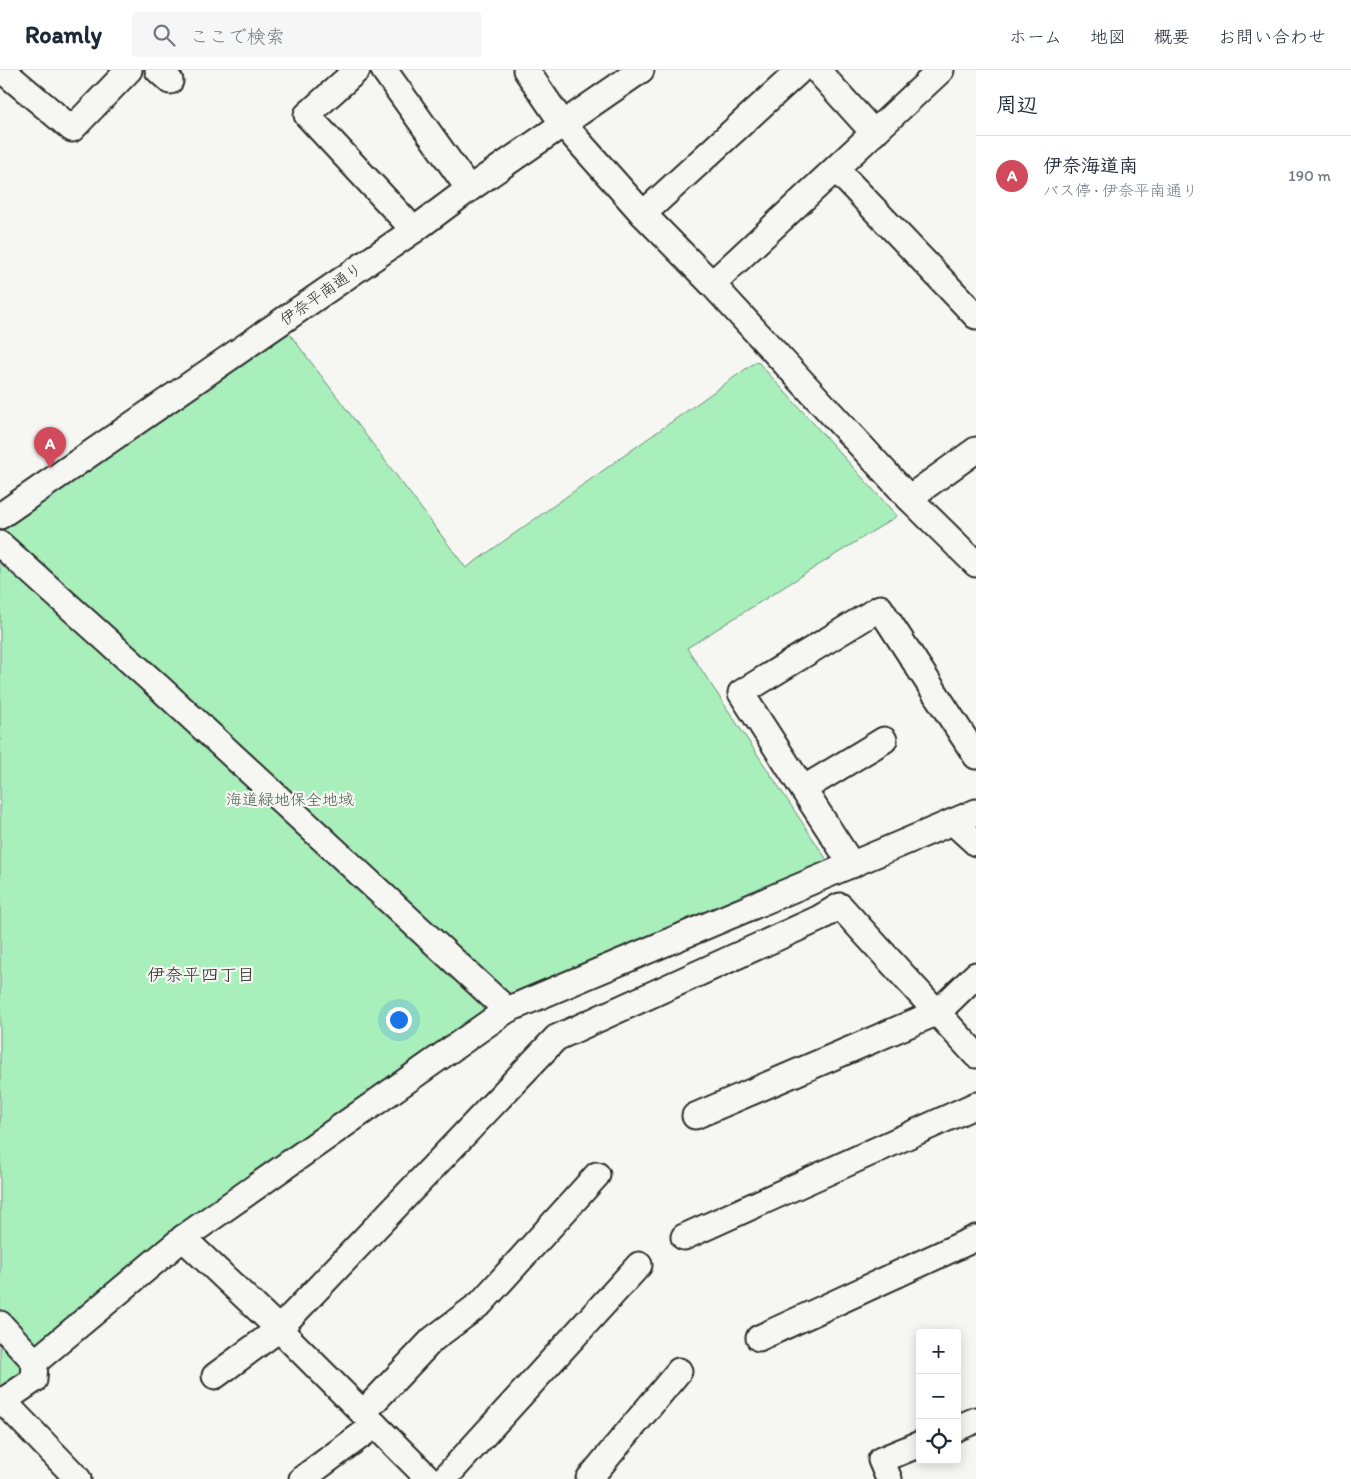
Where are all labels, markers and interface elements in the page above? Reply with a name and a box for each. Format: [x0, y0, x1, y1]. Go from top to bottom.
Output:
search box [132, 12, 482, 57]
text: Roamly [25, 20, 102, 49]
icon: search [150, 21, 178, 49]
text: ここで検索 [190, 25, 285, 48]
text: ホーム [1009, 26, 1062, 48]
text: 地図 [1090, 26, 1126, 48]
text: 概要 [1154, 26, 1190, 48]
text: お問い合わせ [1218, 26, 1326, 48]
text: 周辺 [996, 92, 1038, 117]
text: 伊奈海道南 [1043, 154, 1138, 177]
text: A [1007, 166, 1017, 185]
text: 190 m [1288, 166, 1331, 185]
text: バス停 · 伊奈平南通り [1043, 181, 1198, 200]
street label: 伊奈平南通り [276, 259, 366, 329]
pin: A [34, 427, 66, 468]
park label: 海道緑地保全地域 [226, 790, 354, 809]
district label: 伊奈平四丁目 [147, 964, 255, 986]
your location [386, 1007, 412, 1033]
map controls [916, 1329, 961, 1464]
button: + [916, 1329, 961, 1374]
button: − [916, 1374, 961, 1419]
button: locate [916, 1419, 961, 1464]

